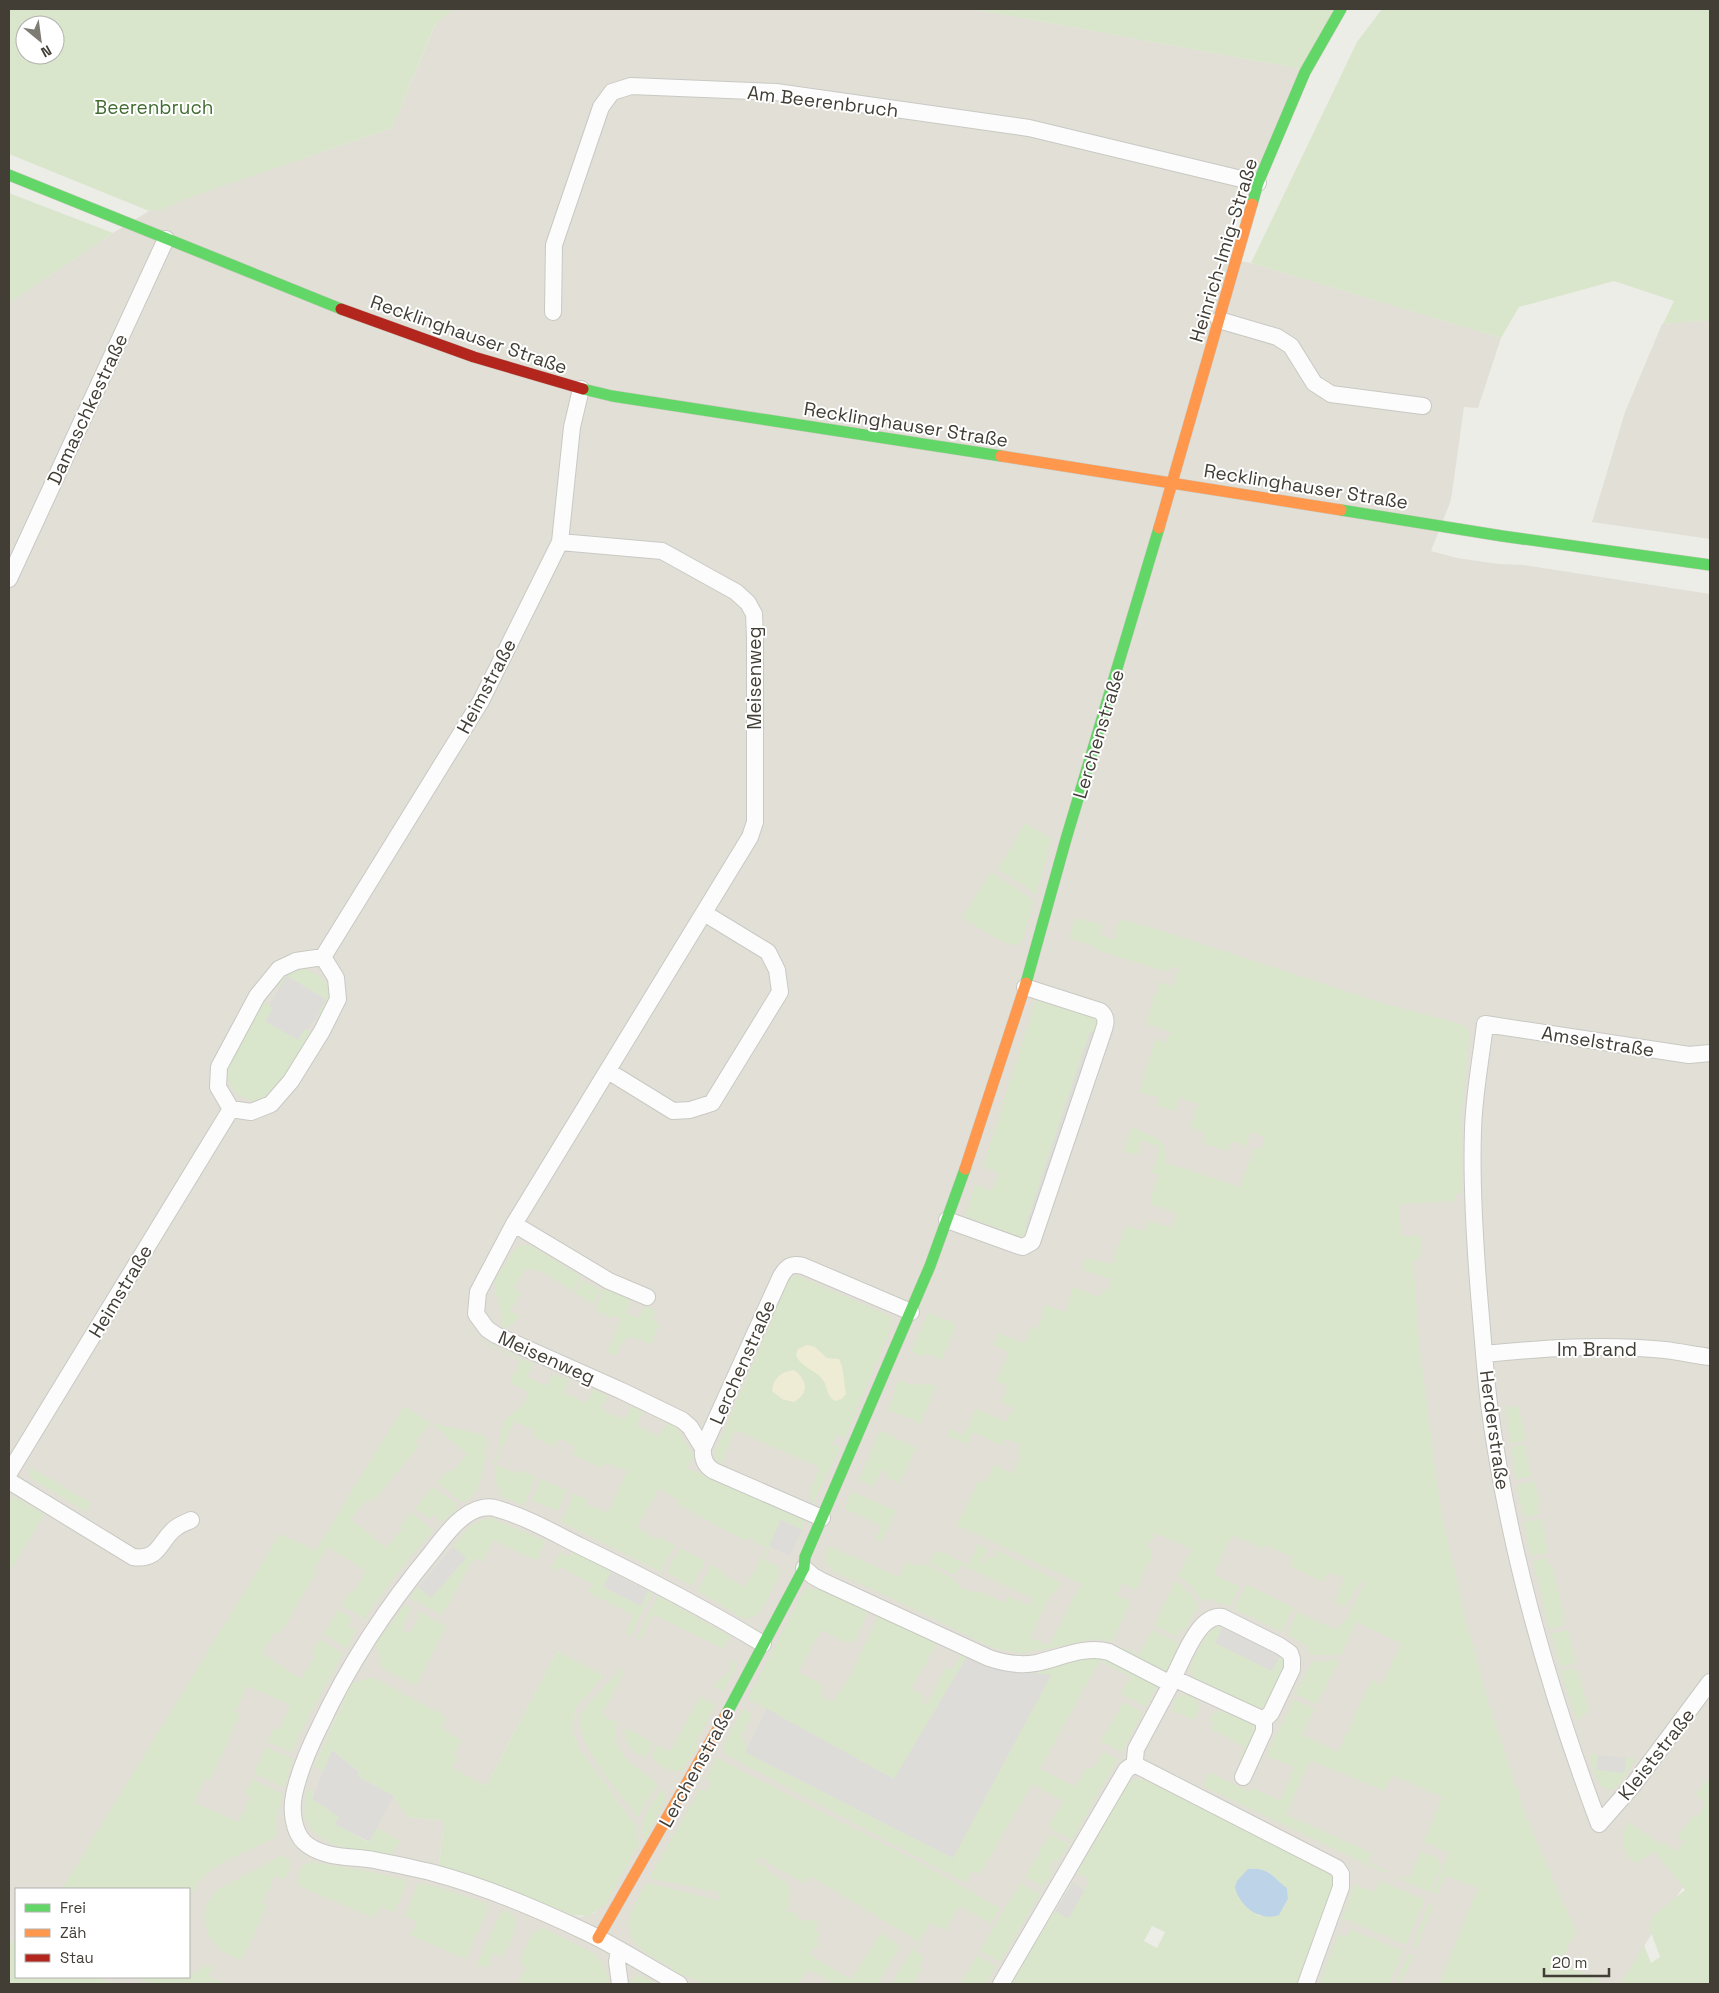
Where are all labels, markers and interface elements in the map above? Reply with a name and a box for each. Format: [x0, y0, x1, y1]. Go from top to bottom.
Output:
north arrow [15, 15, 65, 65]
text: N [38, 41, 55, 62]
street label: Am Beerenbruch [746, 80, 900, 123]
park label: Beerenbruch [95, 95, 213, 120]
street label: Heinrich-Imig-Straße [1184, 155, 1263, 345]
street label: Recklinghauser Straße [367, 289, 571, 380]
street label: Damaschkestraße [41, 330, 133, 489]
street label: Recklinghauser Straße [802, 396, 1010, 453]
street label: Recklinghauser Straße [1202, 458, 1410, 515]
street label: Meisenweg [742, 626, 767, 730]
street label: Heimstraße [451, 634, 522, 738]
street label: Lerchenstraße [1067, 667, 1130, 802]
street label: Amselstraße [1540, 1020, 1656, 1063]
street label: Heimstraße [83, 1240, 158, 1342]
street label: Lerchenstraße [704, 1296, 781, 1428]
street label: Meisenweg [494, 1325, 599, 1390]
street label: Im Brand [1557, 1337, 1637, 1362]
street label: Herderstraße [1474, 1369, 1515, 1491]
street label: Lerchenstraße [653, 1703, 740, 1832]
street label: Kleiststraße [1613, 1703, 1700, 1805]
legend [15, 1888, 190, 1978]
text: Frei [60, 1898, 86, 1917]
text: Zäh [60, 1923, 86, 1942]
scale bar [1544, 1946, 1609, 1978]
text: Stau [60, 1948, 94, 1967]
text: 20 m [1552, 1953, 1587, 1972]

